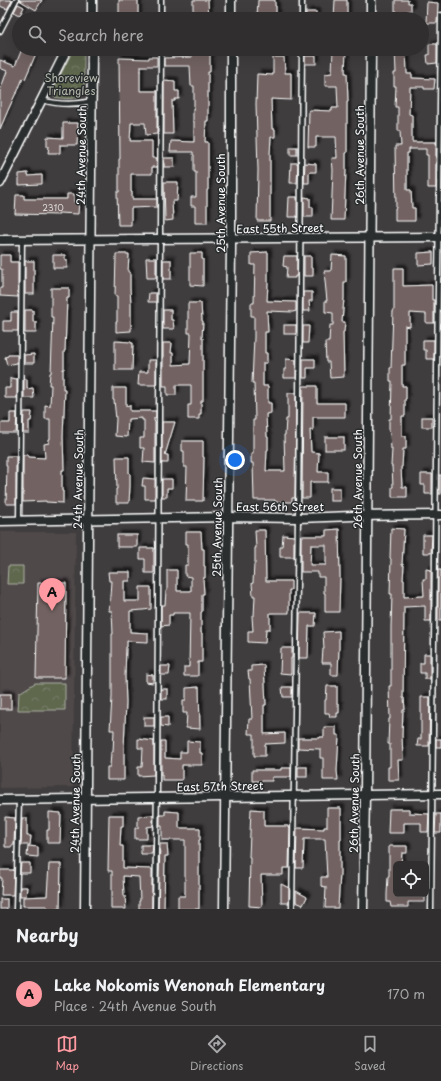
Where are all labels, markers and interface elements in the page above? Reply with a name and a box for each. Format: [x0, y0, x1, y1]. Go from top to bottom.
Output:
search box [12, 12, 429, 56]
icon: search [26, 23, 48, 45]
text: Search here [58, 23, 144, 46]
park label: Shoreview Triangles [44, 69, 98, 99]
street label: 24th Avenue South [72, 105, 90, 205]
street label: 26th Avenue South [351, 105, 368, 205]
street label: 25th Avenue South [212, 153, 229, 253]
house number: 2310 [42, 200, 64, 214]
street label: East 55th Street [236, 219, 324, 237]
street label: 24th Avenue South [69, 429, 87, 529]
street label: 26th Avenue South [349, 429, 366, 529]
your location [225, 450, 245, 470]
street label: 25th Avenue South [208, 477, 226, 577]
street label: East 56th Street [236, 498, 325, 515]
pin: A [39, 578, 65, 611]
street label: 24th Avenue South [66, 753, 84, 853]
street label: 26th Avenue South [345, 753, 363, 853]
street label: East 57th Street [177, 777, 264, 795]
map controls [393, 861, 429, 897]
button: locate [393, 861, 429, 897]
text: Nearby [16, 922, 78, 948]
text: Lake Nokomis Wenonah Elementary [54, 973, 325, 996]
text: A [24, 984, 34, 1003]
text: 170 m [387, 984, 425, 1003]
text: Place · 24th Avenue South [54, 996, 217, 1015]
tab: Map [55, 1033, 79, 1074]
tab: Directions [190, 1033, 243, 1074]
tab: Saved [354, 1033, 386, 1074]

